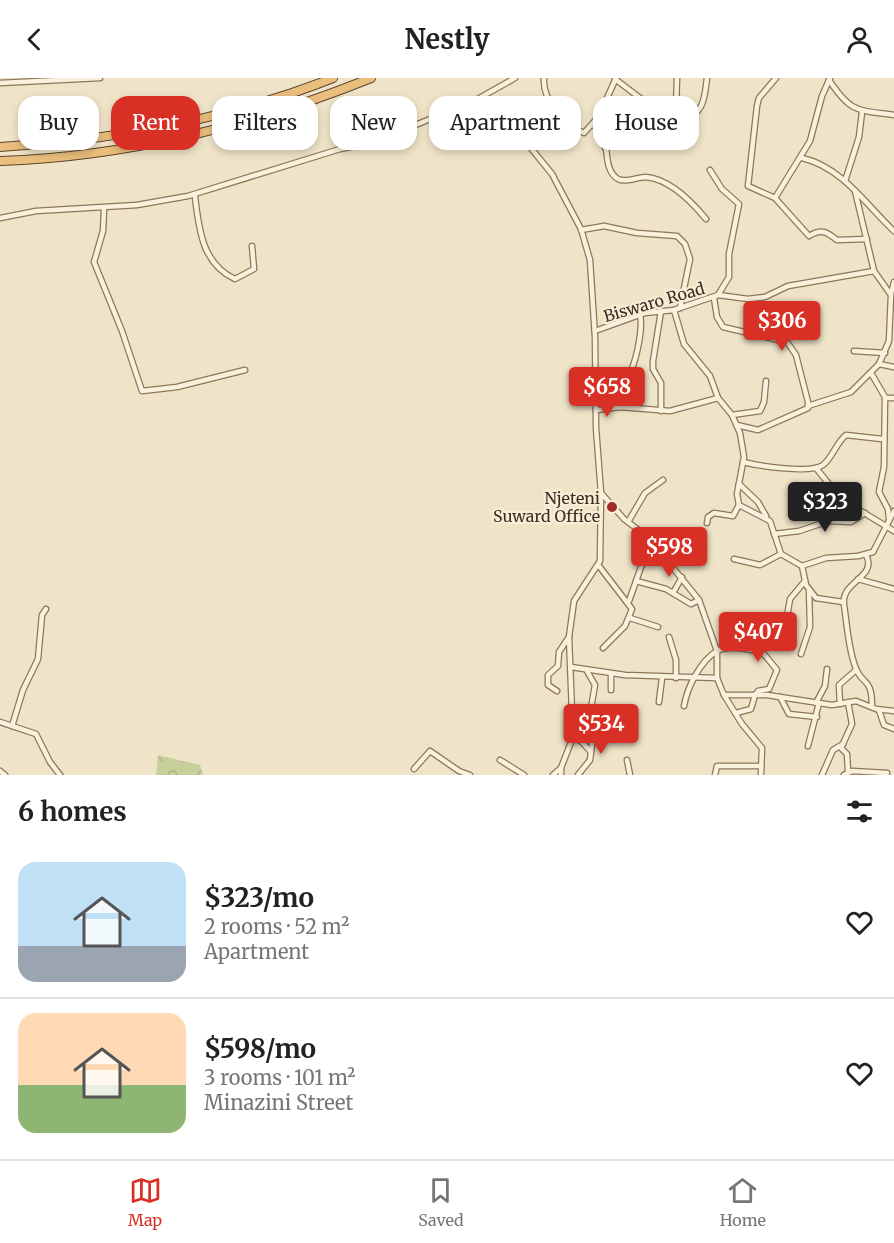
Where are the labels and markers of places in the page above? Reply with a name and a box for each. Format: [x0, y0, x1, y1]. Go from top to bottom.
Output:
pin: $306 [746, 301, 818, 352]
pin: $658 [571, 367, 643, 418]
pin: $323 [789, 482, 861, 533]
place label: Njeteni Suward Office [493, 488, 600, 526]
marker: Njeteni Suward Office [605, 500, 619, 514]
pin: $598 [633, 527, 705, 578]
pin: $407 [722, 612, 794, 663]
pin: $534 [565, 704, 637, 755]

